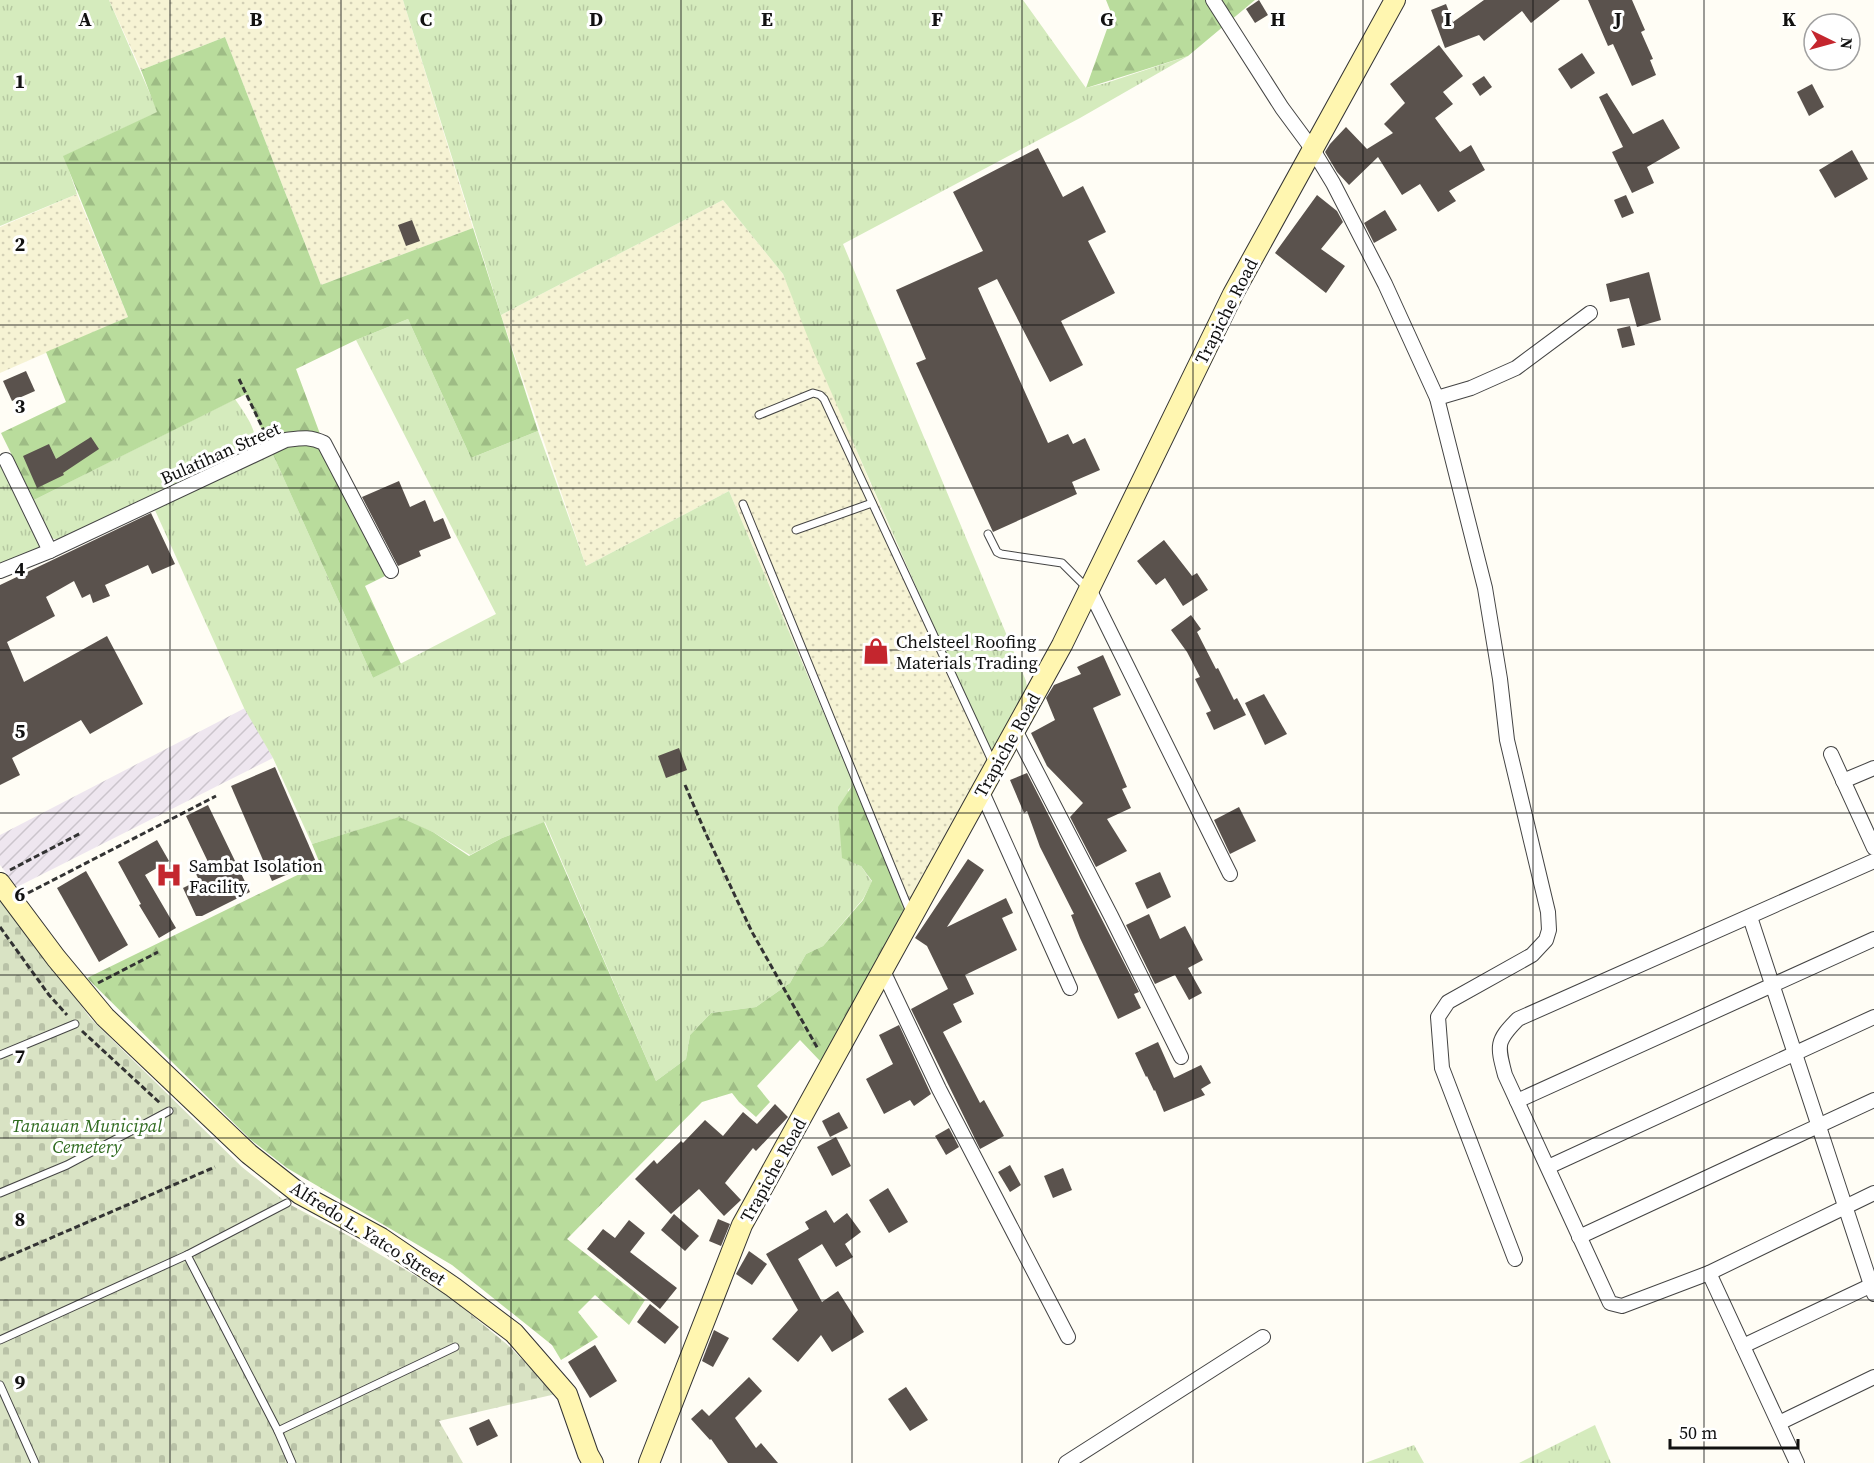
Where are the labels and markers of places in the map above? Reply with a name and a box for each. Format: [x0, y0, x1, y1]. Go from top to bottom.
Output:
place label: Chelsteel Roofing Materials Trading [896, 629, 1038, 675]
shop icon: Chelsteel Roofing Materials Trading [861, 636, 891, 666]
place label: Sambat Isolation Facility [189, 853, 323, 899]
hospital icon: Sambat Isolation Facility [154, 860, 184, 890]

